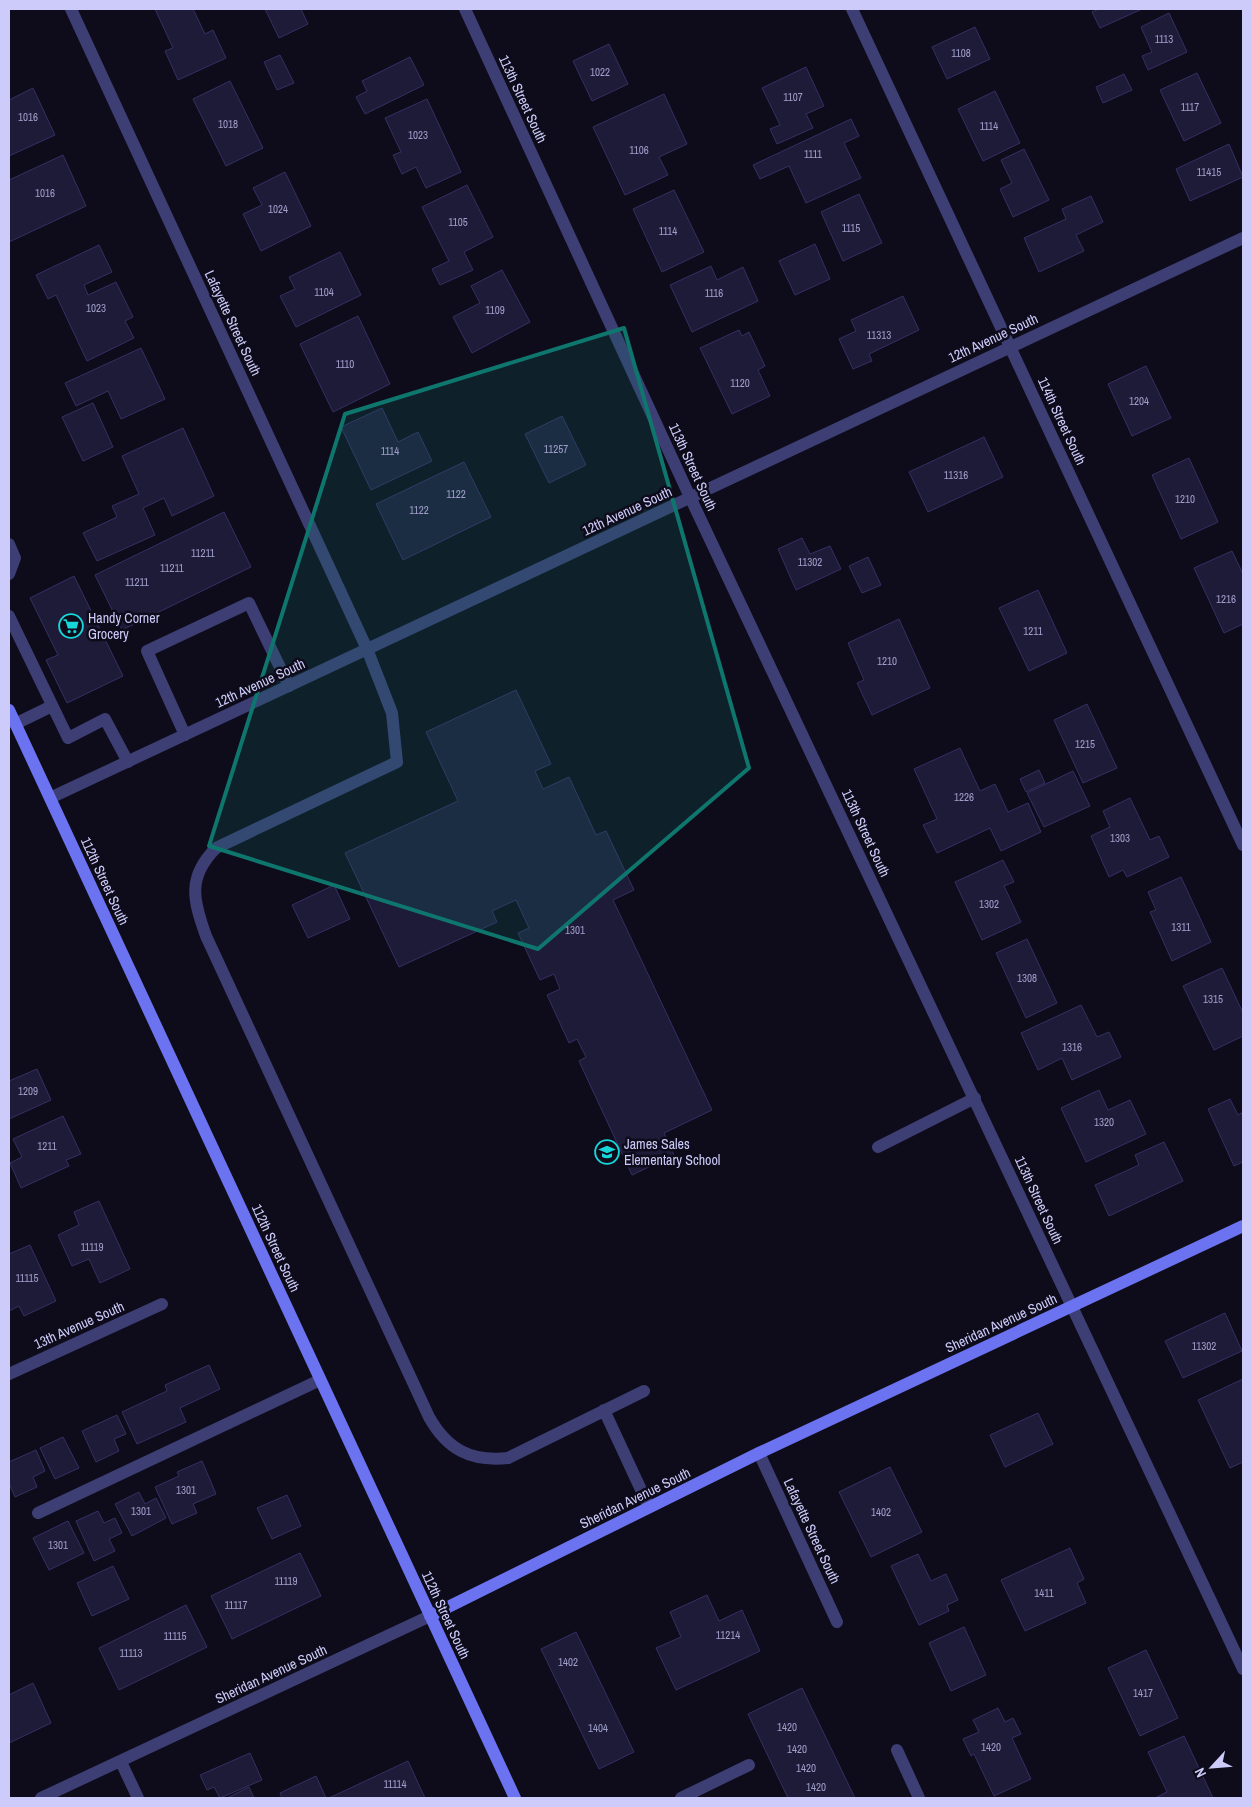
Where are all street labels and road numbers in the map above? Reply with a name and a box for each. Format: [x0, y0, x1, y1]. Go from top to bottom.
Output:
street label: 113th Street South [495, 52, 551, 146]
street label: Lafayette Street South [201, 267, 265, 379]
street label: 12th Avenue South [945, 309, 1041, 367]
street label: 114th Street South [1034, 374, 1090, 468]
street label: 113th Street South [665, 420, 721, 514]
street label: 12th Avenue South [579, 482, 675, 540]
street label: 12th Avenue South [212, 654, 308, 712]
street label: 113th Street South [838, 786, 894, 880]
street label: 112th Street South [77, 834, 133, 928]
street label: 113th Street South [1011, 1153, 1067, 1247]
street label: 112th Street South [248, 1201, 304, 1295]
street label: Sheridan Avenue South [942, 1289, 1060, 1357]
street label: 13th Avenue South [31, 1297, 127, 1353]
street label: Sheridan Avenue South [577, 1463, 693, 1533]
street label: Lafayette Street South [780, 1475, 844, 1587]
street label: 112th Street South [418, 1568, 474, 1662]
street label: Sheridan Avenue South [212, 1640, 330, 1708]

